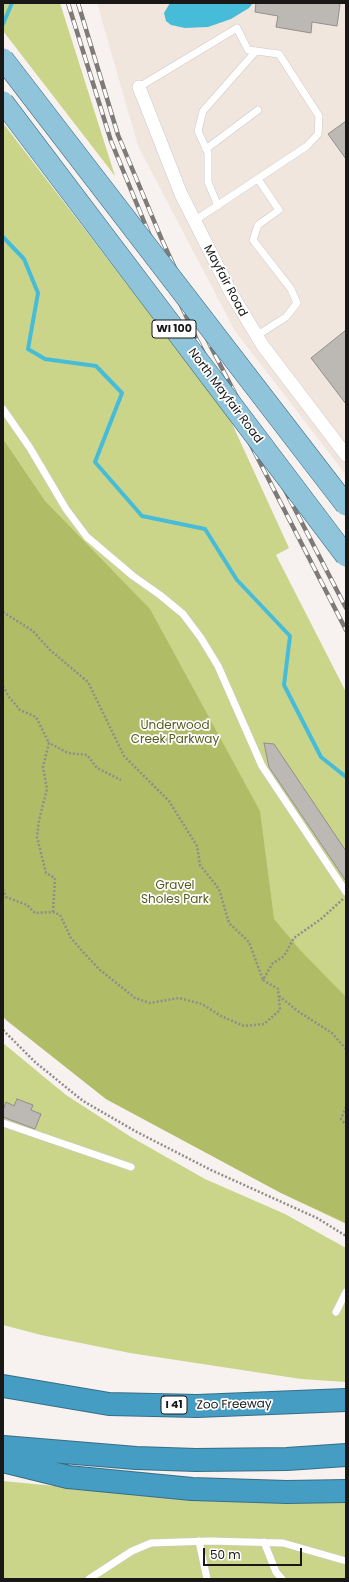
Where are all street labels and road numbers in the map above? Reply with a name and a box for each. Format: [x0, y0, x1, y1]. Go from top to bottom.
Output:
street label: Mayfair Road [200, 243, 250, 319]
road number: WI 100 [152, 320, 196, 338]
street label: North Mayfair Road [185, 346, 265, 446]
road number: I 41 [161, 1396, 187, 1414]
street label: Zoo Freeway [196, 1397, 272, 1413]

